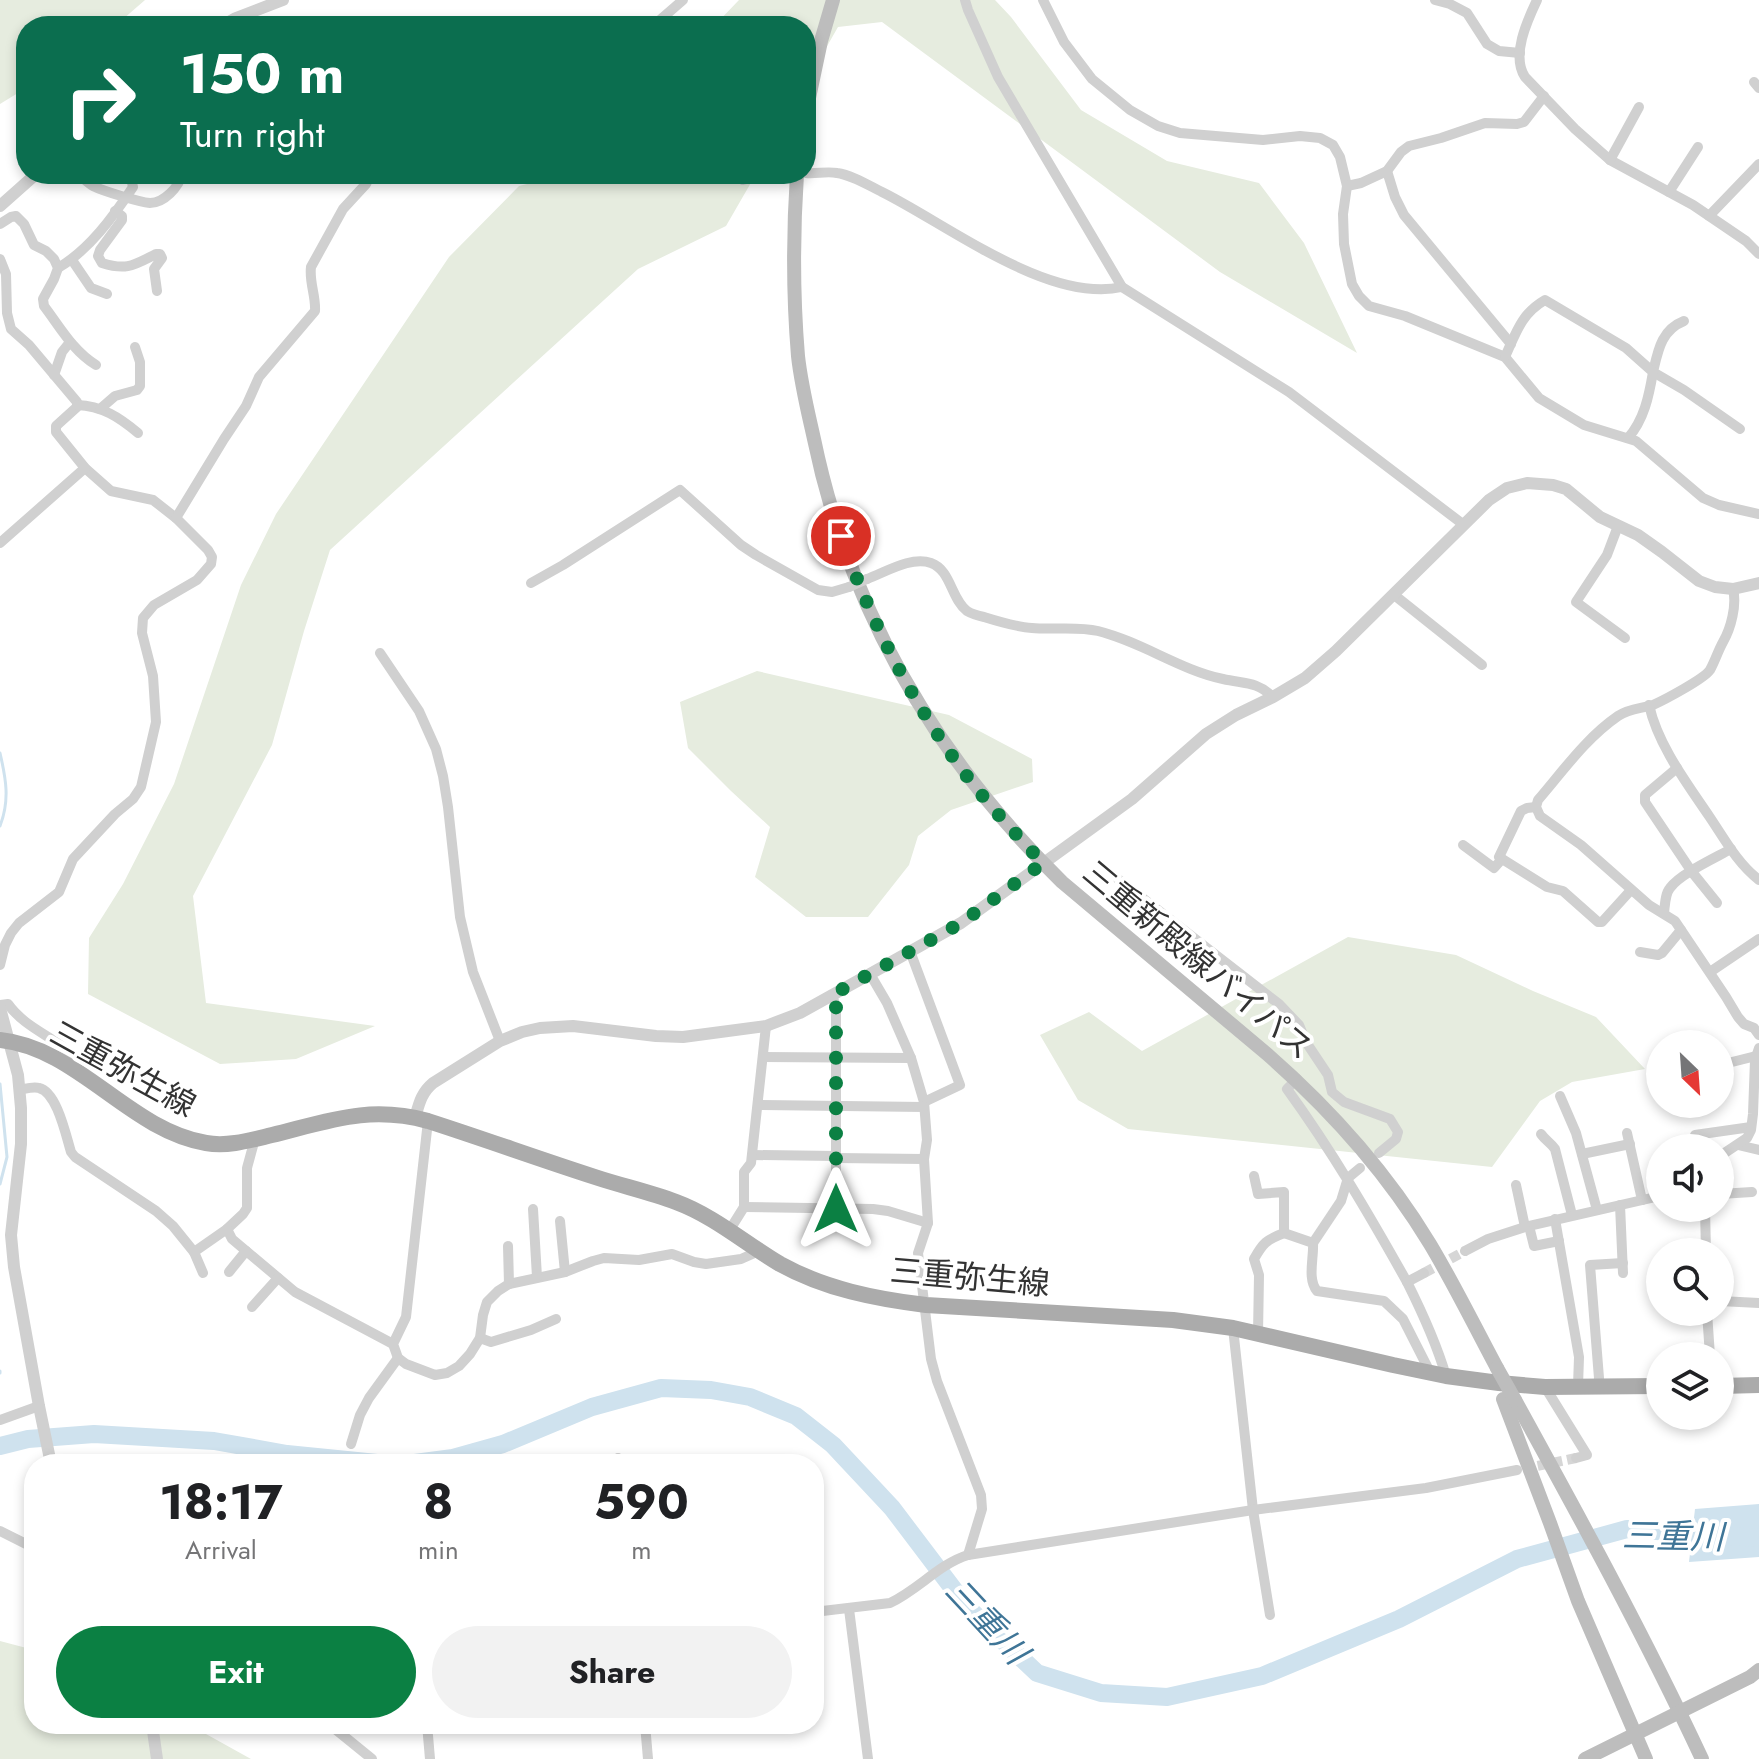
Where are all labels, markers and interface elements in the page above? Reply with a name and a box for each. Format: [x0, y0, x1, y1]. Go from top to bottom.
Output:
text: 150 m [180, 33, 344, 114]
icon: right [48, 48, 152, 152]
text: Turn right [180, 108, 325, 160]
pin [807, 502, 875, 570]
icon: arrive [819, 514, 863, 558]
street label: 三重新殿線バイパス [1073, 850, 1323, 1070]
street label: 三重弥生線 [42, 1010, 204, 1128]
north arrow [1646, 1030, 1734, 1118]
map controls [1646, 1030, 1734, 1430]
button: sound [1646, 1134, 1734, 1222]
position arrow [794, 1167, 878, 1251]
button: search [1646, 1238, 1734, 1326]
street label: 三重弥生線 [888, 1247, 1052, 1307]
button: layers [1646, 1342, 1734, 1430]
text: 18:17 [159, 1468, 283, 1537]
text: 8 [423, 1468, 453, 1537]
text: 590 [594, 1468, 689, 1537]
water label: 三重川 [1622, 1511, 1727, 1562]
text: Arrival [185, 1531, 257, 1569]
text: min [418, 1531, 459, 1569]
text: m [631, 1531, 651, 1569]
water label: 三重川 [934, 1567, 1041, 1678]
button: Exit [56, 1626, 416, 1718]
button: Share [432, 1626, 792, 1718]

